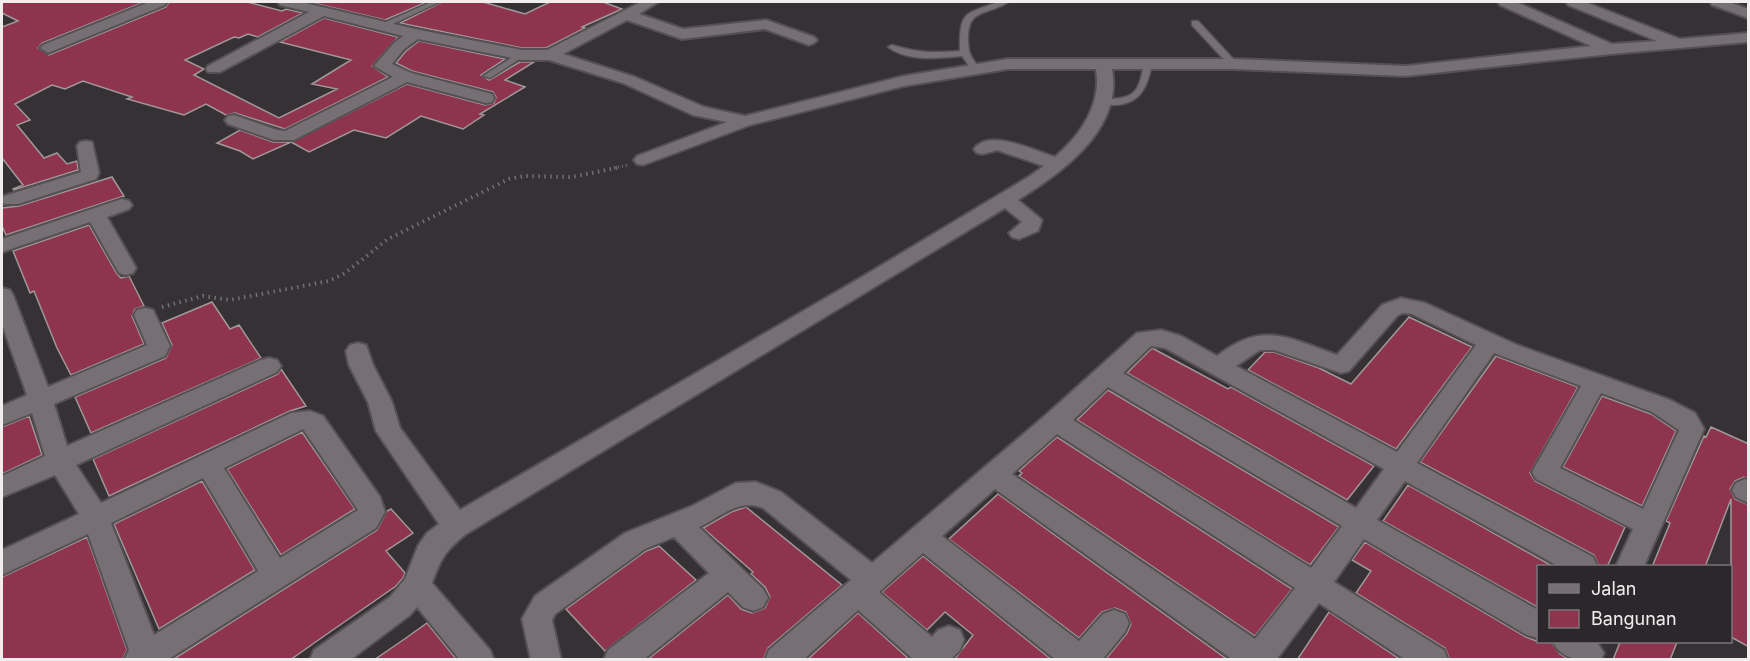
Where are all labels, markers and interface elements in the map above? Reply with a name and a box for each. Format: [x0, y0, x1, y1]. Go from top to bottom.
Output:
legend [1537, 565, 1732, 643]
text: Jalan [1591, 578, 1636, 599]
text: Bangunan [1591, 608, 1677, 629]

